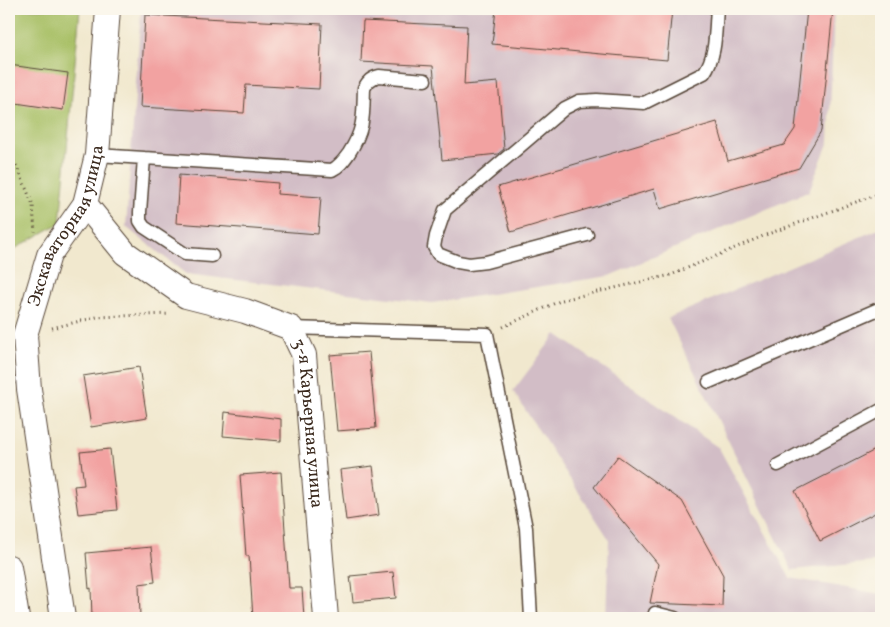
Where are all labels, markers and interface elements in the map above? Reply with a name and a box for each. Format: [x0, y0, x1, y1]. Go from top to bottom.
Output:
street label: Экскаваторная улица [22, 144, 110, 309]
street label: 3-я Карьерная улица [285, 334, 329, 509]

